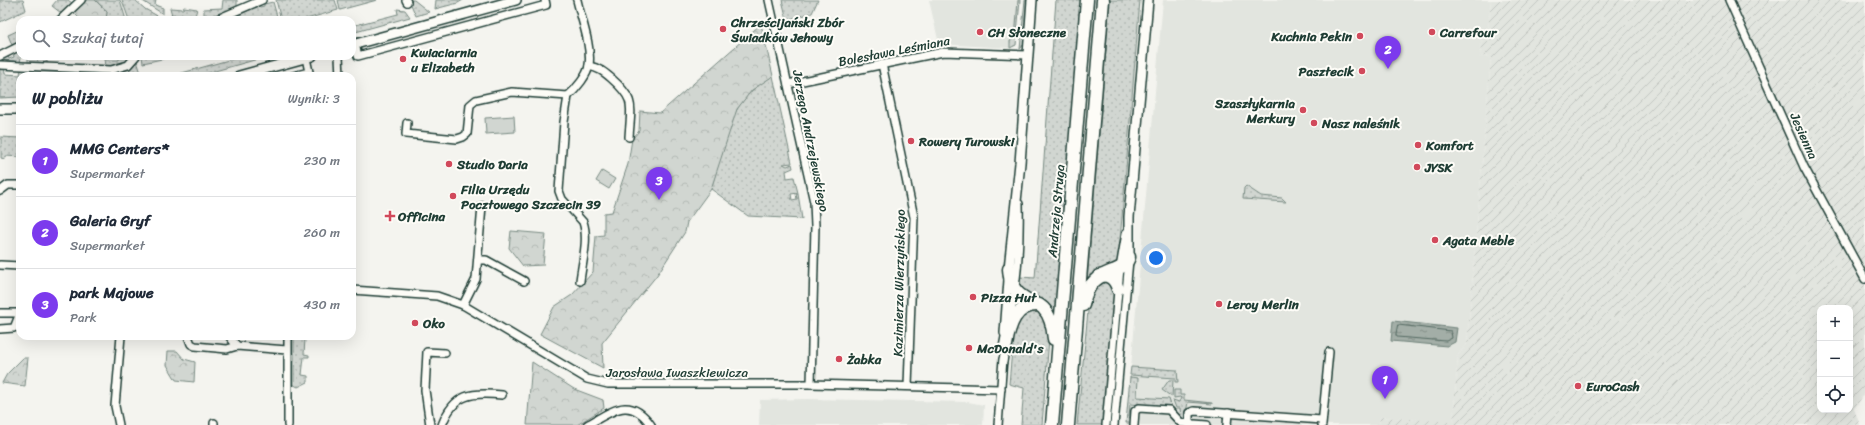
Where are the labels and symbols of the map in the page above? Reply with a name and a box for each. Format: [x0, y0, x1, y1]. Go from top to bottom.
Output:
place label: Chrześcijański Zbór Świadków Jehowy [730, 11, 845, 49]
place label: CH Słoneczne [987, 21, 1067, 44]
place label: Carrefour [1439, 21, 1498, 44]
marker: Chrześcijański Zbór Świadków Jehowy [718, 24, 728, 34]
place label: Kuchnia Pekin [1270, 25, 1353, 48]
marker: CH Słoneczne [975, 27, 985, 37]
marker: Carrefour [1427, 27, 1437, 37]
street label: Bolesława Leśmiana [836, 29, 952, 73]
marker: Kuchnia Pekin [1355, 31, 1365, 41]
pin: 2 [1375, 36, 1401, 69]
place label: Kwiaciarnia u Elizabeth [410, 41, 478, 79]
marker: Kwiaciarnia u Elizabeth [398, 54, 408, 64]
place label: Pasztecik [1299, 60, 1355, 83]
marker: Pasztecik [1357, 66, 1367, 76]
street label: Jerzego Andrzejewskiego [786, 67, 836, 214]
place label: Szaszłykarnia Merkury [1214, 92, 1296, 130]
marker: Szaszłykarnia Merkury [1298, 105, 1308, 115]
street label: Jesienna [1783, 108, 1825, 164]
place label: Nasz naleśnik [1321, 112, 1400, 135]
marker: Nasz naleśnik [1309, 118, 1319, 128]
place label: Rowery Turowski [918, 130, 1016, 153]
place label: Komfort [1425, 134, 1474, 157]
marker: Rowery Turowski [906, 136, 916, 146]
marker: Komfort [1413, 140, 1423, 150]
place label: Studio Daria [456, 153, 528, 176]
place label: JYSK [1424, 156, 1453, 179]
marker: Studio Daria [444, 159, 454, 169]
marker: JYSK [1412, 162, 1422, 172]
street label: Andrzeja Struga [1040, 163, 1072, 260]
pin: 3 [646, 167, 672, 200]
place label: Filia Urzędu Pocztowego Szczecin 39 [460, 178, 601, 216]
marker: Filia Urzędu Pocztowego Szczecin 39 [448, 191, 458, 201]
place label: Officina [397, 205, 446, 228]
street label: Kazimierza Wierzyńskiego [886, 208, 912, 357]
marker: Officina [385, 211, 395, 221]
place label: Agata Meble [1442, 229, 1515, 252]
marker: Agata Meble [1430, 235, 1440, 245]
your location [1146, 248, 1166, 268]
place label: Pizza Hut [981, 286, 1037, 309]
marker: Pizza Hut [968, 292, 978, 302]
place label: Leroy Merlin [1227, 293, 1300, 316]
marker: Leroy Merlin [1214, 299, 1224, 309]
place label: Oko [422, 312, 445, 335]
marker: Oko [410, 318, 420, 328]
place label: McDonald's [976, 337, 1044, 360]
marker: McDonald's [964, 343, 974, 353]
place label: Żabka [846, 348, 882, 371]
marker: Żabka [834, 354, 844, 364]
street label: Jarosława Iwaszkiewicza [605, 361, 748, 384]
pin: 1 [1372, 366, 1398, 399]
place label: EuroCash [1586, 375, 1640, 398]
marker: EuroCash [1573, 381, 1583, 391]

